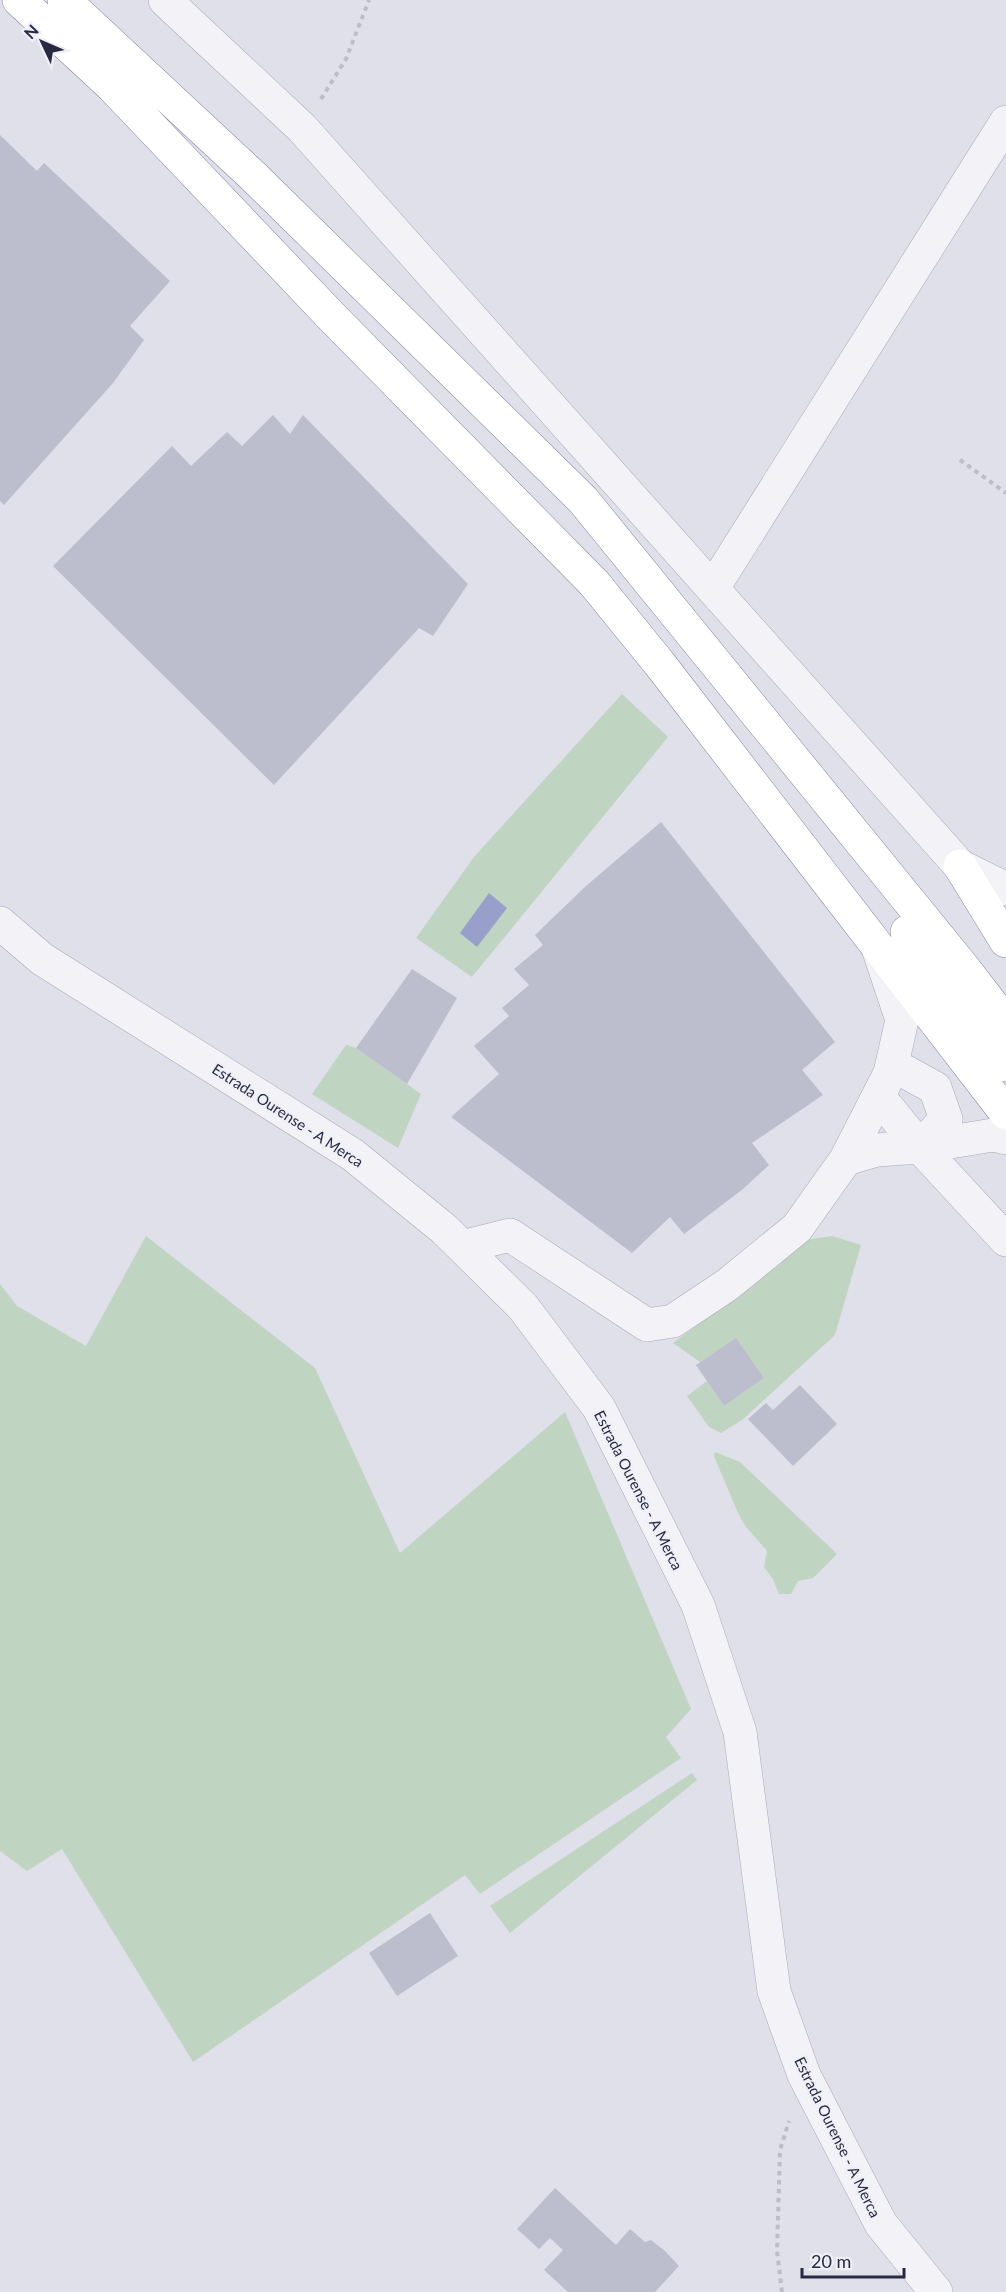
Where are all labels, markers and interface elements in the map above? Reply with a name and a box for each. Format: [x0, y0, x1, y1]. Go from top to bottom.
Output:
north arrow [12, 12, 72, 72]
text: N [20, 20, 42, 42]
street label: Estrada Ourense - A Merca [209, 1059, 367, 1171]
street label: Estrada Ourense - A Merca [591, 1407, 687, 1573]
street label: Estrada Ourense - A Merca [791, 2054, 885, 2220]
scale bar [802, 2241, 904, 2279]
text: 20 m [811, 2250, 851, 2272]

